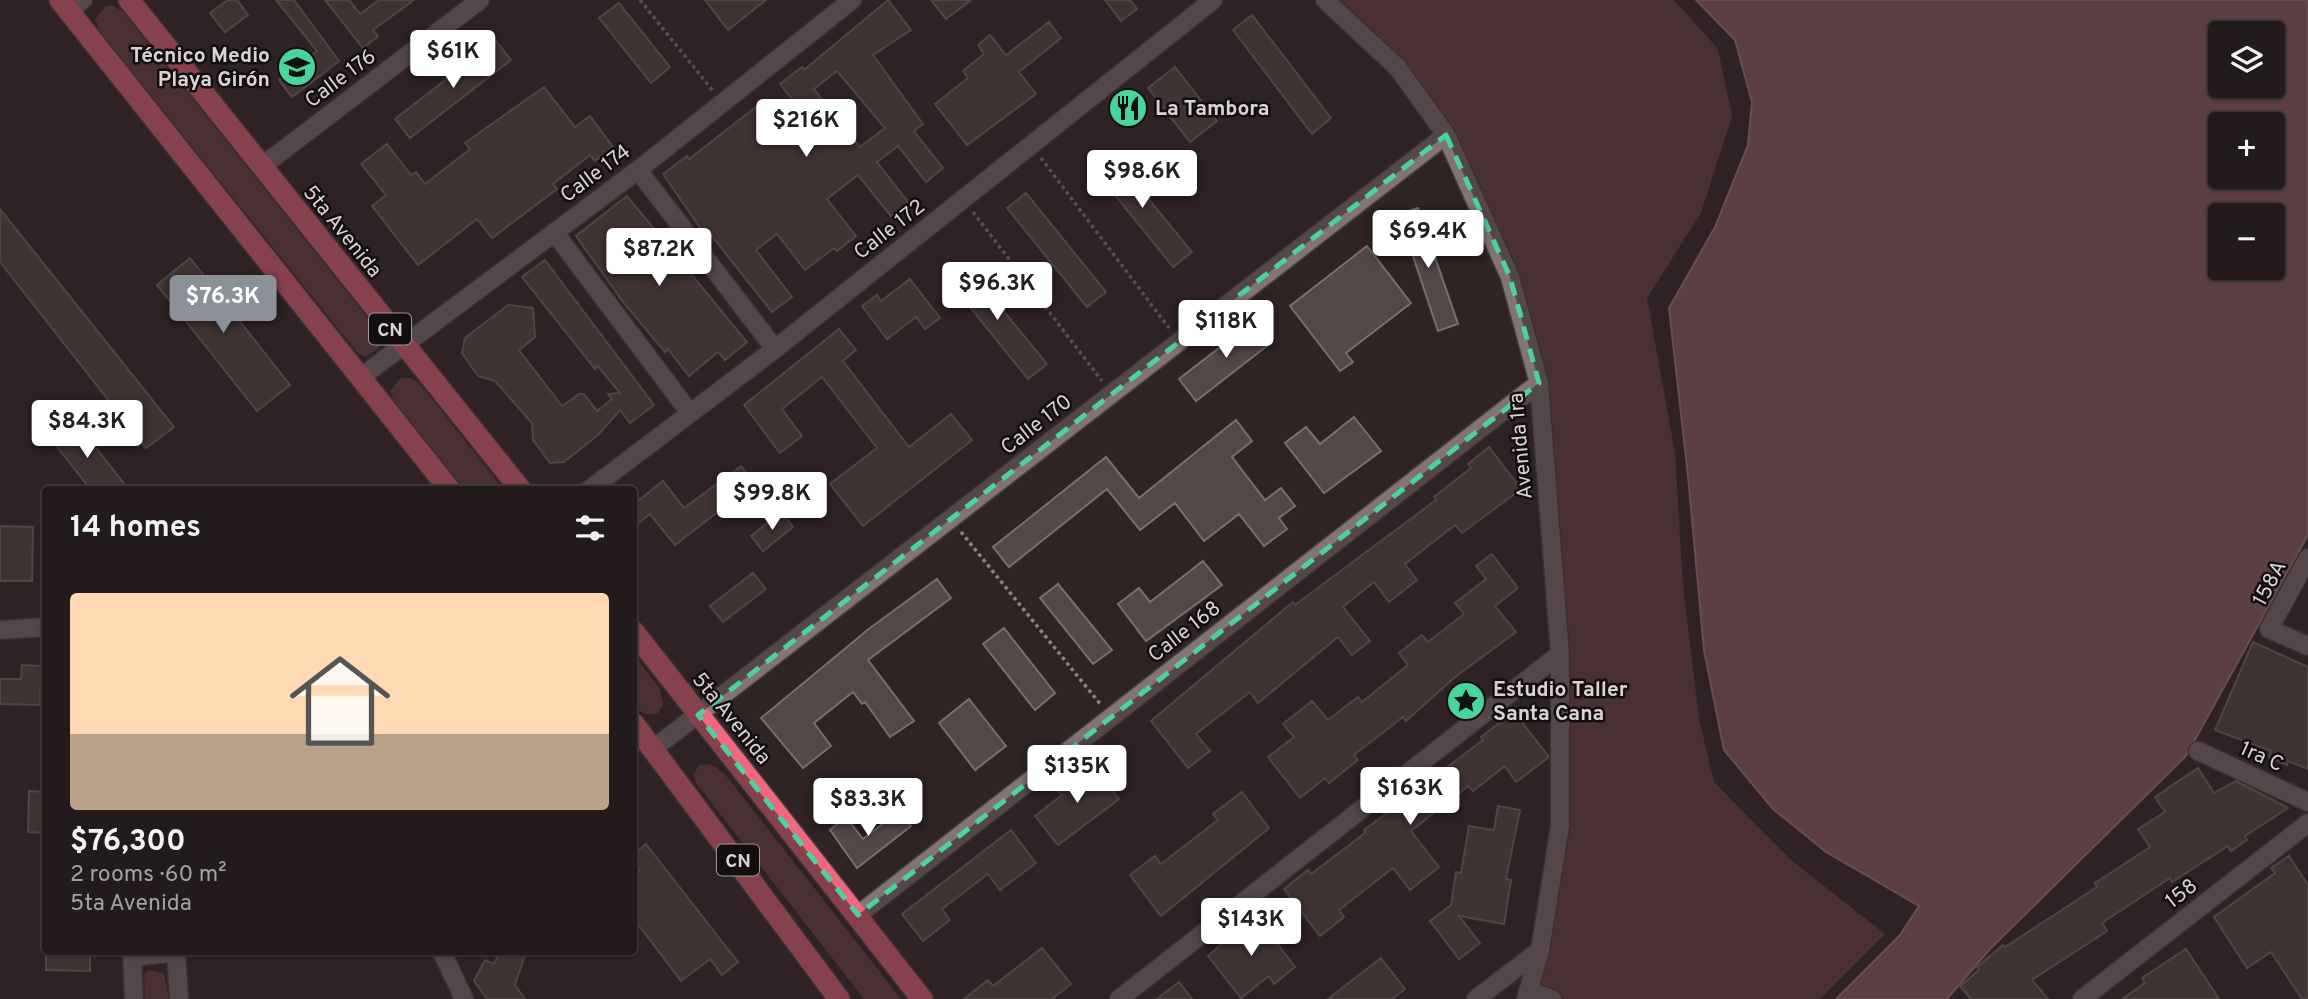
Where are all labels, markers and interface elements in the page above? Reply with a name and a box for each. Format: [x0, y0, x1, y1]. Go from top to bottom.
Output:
map controls [2208, 21, 2285, 280]
button: layers [2208, 21, 2285, 98]
pin: $61K [412, 31, 494, 90]
text: $61K [426, 38, 480, 67]
place label: Técnico Medio Playa Girón [130, 43, 270, 94]
street label: Calle 176 [300, 44, 382, 115]
school or university icon: Técnico Medio Playa Girón [276, 46, 318, 88]
restaurant icon: La Tambora [1107, 87, 1149, 129]
place label: La Tambora [1155, 96, 1270, 123]
pin: $216K [757, 100, 855, 159]
text: $216K [772, 107, 840, 136]
button: + [2208, 112, 2285, 189]
street label: Calle 174 [555, 139, 637, 210]
pin: $98.6K [1085, 150, 1199, 210]
text: $98.6K [1103, 158, 1181, 187]
street label: 5ta Avenida [296, 180, 387, 284]
street label: Calle 172 [849, 194, 931, 266]
button: − [2208, 203, 2285, 280]
pin: $69.4K [1371, 210, 1485, 270]
text: $69.4K [1389, 218, 1467, 247]
pin: $87.2K [602, 229, 716, 288]
text: $87.2K [622, 236, 696, 265]
pin: $96.3K [940, 262, 1054, 322]
text: $96.3K [958, 270, 1036, 299]
pin: $76.3K [166, 276, 280, 335]
text: $76.3K [186, 283, 260, 312]
pin: $118K [1177, 300, 1275, 360]
text: $118K [1195, 308, 1257, 337]
road number: CN [369, 314, 411, 344]
street label: Calle 170 [996, 389, 1078, 462]
street label: Avenida 1ra [1503, 391, 1540, 500]
pin: $84.3K [30, 400, 144, 460]
text: $84.3K [48, 408, 126, 437]
pin: $99.8K [715, 472, 829, 532]
text: $99.8K [733, 480, 811, 509]
icon: filters [571, 509, 609, 547]
text: 14 homes [70, 510, 201, 547]
street label: 158A [2247, 556, 2293, 611]
street label: Calle 168 [1143, 595, 1227, 669]
icon: home [277, 638, 403, 764]
street label: 5ta Avenida [685, 667, 776, 771]
place label: Estudio Taller Santa Cana [1493, 677, 1628, 728]
place icon: Estudio Taller Santa Cana [1445, 680, 1487, 722]
street label: 1ra C [2235, 736, 2287, 779]
pin: $135K [1028, 746, 1126, 805]
text: $135K [1043, 753, 1111, 782]
pin: $163K [1361, 768, 1459, 827]
text: $163K [1376, 775, 1444, 804]
pin: $83.3K [811, 778, 925, 838]
text: $83.3K [829, 786, 907, 815]
text: $76,300 [70, 824, 186, 861]
road number: CN [717, 845, 759, 876]
text: 2 rooms · 60 m² [70, 861, 227, 890]
street label: 158 [2160, 873, 2204, 915]
text: 5ta Avenida [70, 890, 192, 919]
pin: $143K [1202, 898, 1300, 958]
text: $143K [1217, 906, 1285, 935]

